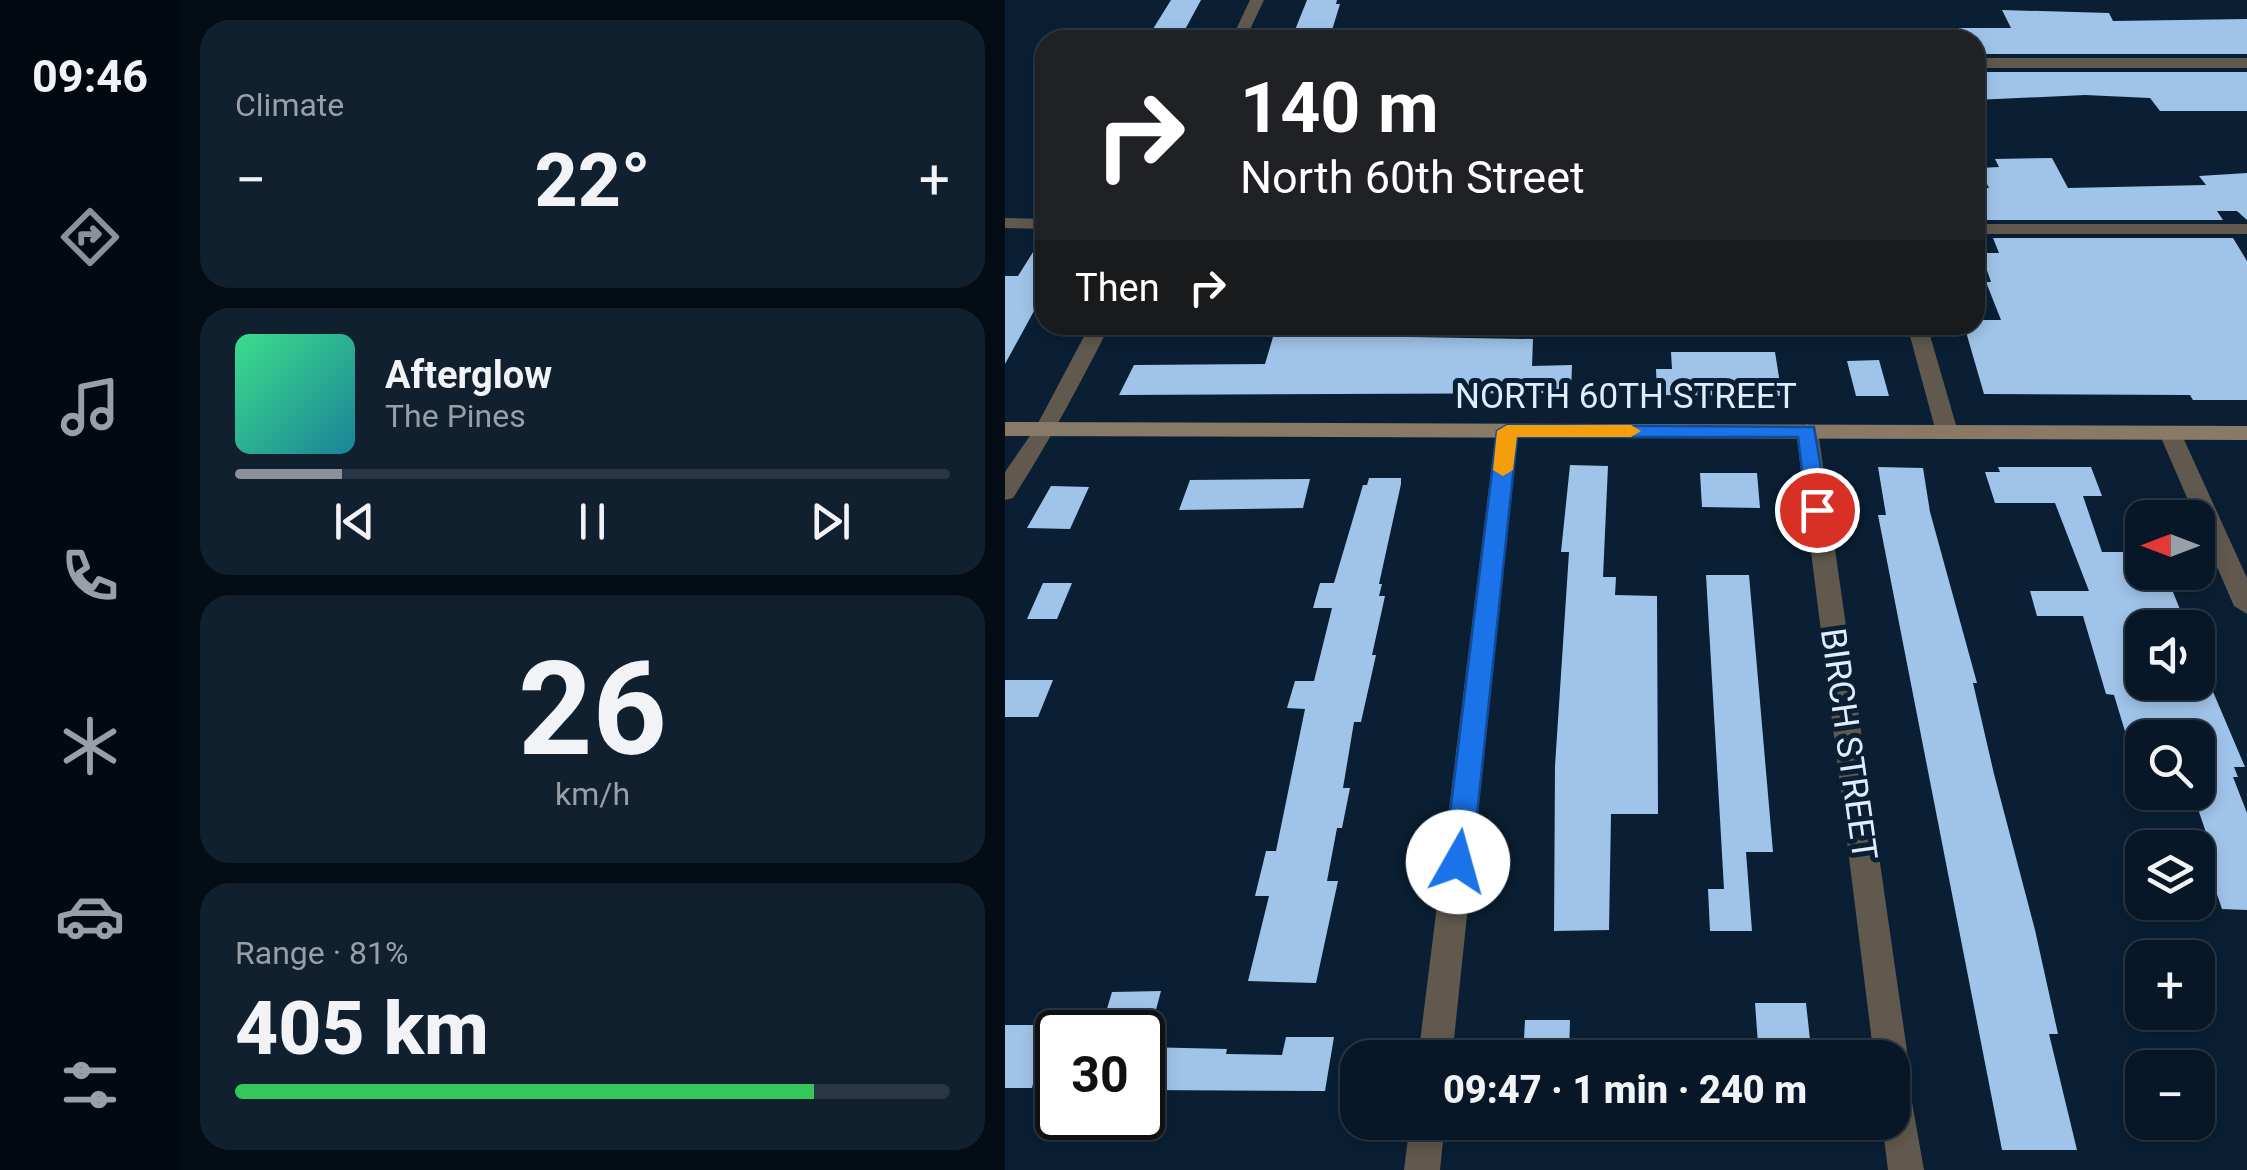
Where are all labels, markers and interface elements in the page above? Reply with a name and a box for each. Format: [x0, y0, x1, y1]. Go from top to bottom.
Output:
text: 09:46 [32, 50, 148, 103]
text: 140 m [1240, 67, 1439, 149]
icon: right [1075, 70, 1205, 200]
text: Climate [235, 86, 344, 124]
text: 22° [535, 136, 651, 224]
text: − [235, 148, 266, 212]
text: + [919, 148, 950, 212]
text: North 60th Street [1240, 151, 1585, 204]
icon: directions [55, 202, 125, 272]
icon: right [1180, 260, 1235, 315]
text: Then [1075, 266, 1160, 310]
text: Afterglow [385, 353, 552, 397]
icon: music [55, 372, 125, 442]
street label: NORTH 60TH STREET [1455, 376, 1797, 417]
text: The Pines [385, 397, 526, 435]
pin [1775, 468, 1860, 553]
icon: arrive [1790, 483, 1845, 538]
icon: previous [327, 494, 382, 549]
icon: pause [565, 494, 620, 549]
icon: next [803, 494, 858, 549]
north arrow [2125, 500, 2215, 590]
map controls [2125, 500, 2215, 1140]
icon: phone [55, 541, 125, 611]
button: sound [2125, 610, 2215, 700]
street label: BIRCH STREET [1812, 626, 1885, 863]
text: 26 [518, 633, 667, 786]
icon: climate [55, 711, 125, 781]
button: search [2125, 720, 2215, 810]
text: km/h [555, 775, 630, 813]
position arrow [1406, 810, 1510, 914]
button: layers [2125, 830, 2215, 920]
icon: car [55, 881, 125, 951]
text: Range · 81% [235, 934, 408, 972]
button: + [2125, 940, 2215, 1030]
text: 405 km [235, 984, 489, 1072]
speed limit sign: 30 [1035, 1010, 1165, 1140]
icon: filters [55, 1050, 125, 1120]
button: − [2125, 1050, 2215, 1140]
text: 09:47 · 1 min · 240 m [1443, 1068, 1807, 1112]

